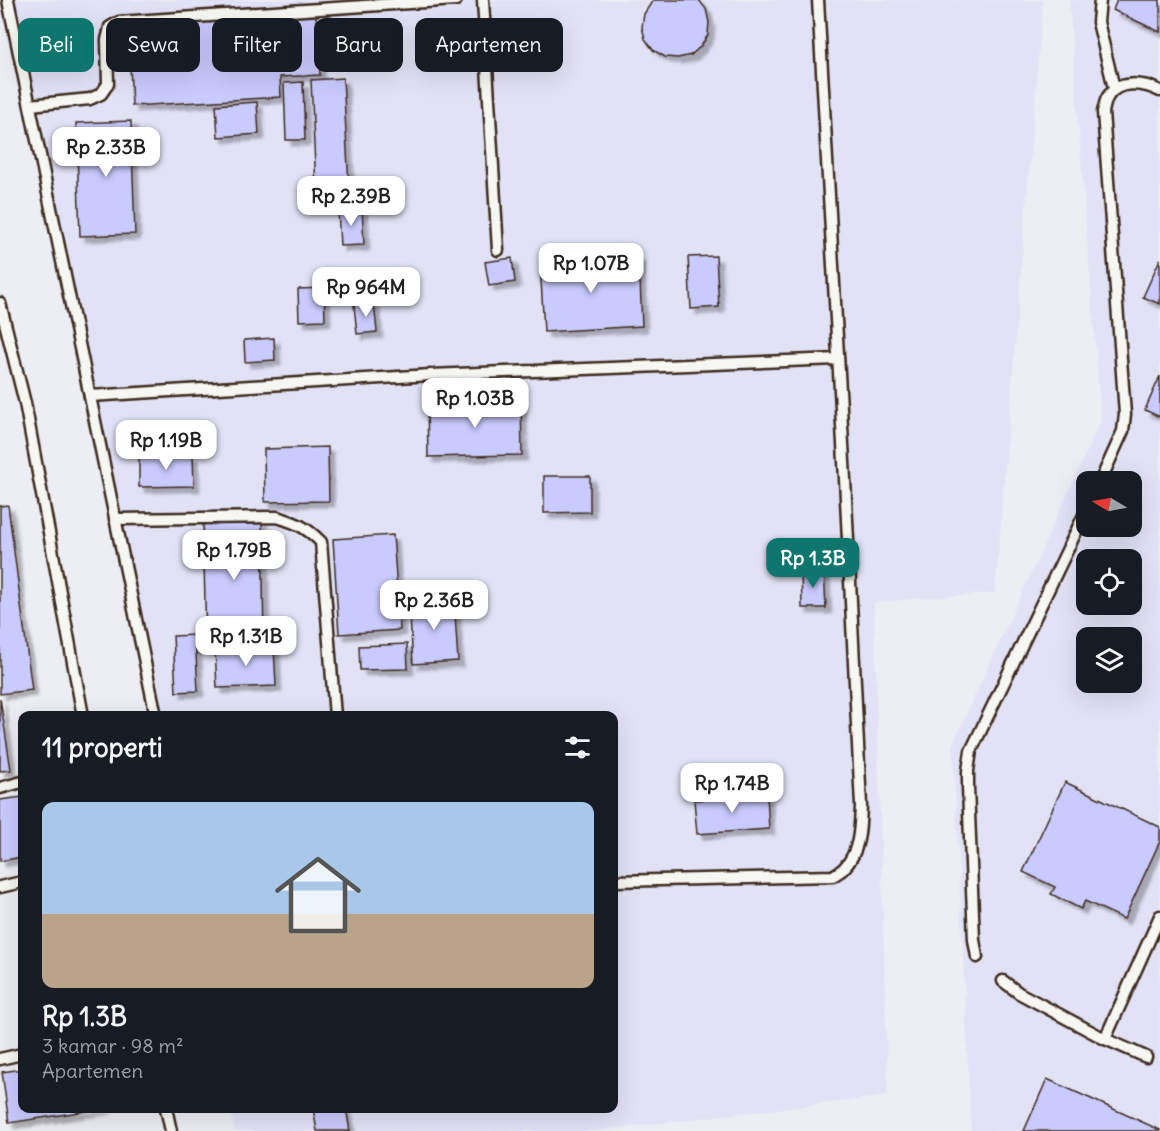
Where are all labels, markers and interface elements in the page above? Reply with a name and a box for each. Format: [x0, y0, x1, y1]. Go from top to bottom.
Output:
chip: Beli [18, 18, 94, 72]
chip: Sewa [106, 18, 200, 72]
chip: Filter [212, 18, 302, 72]
chip: Baru [314, 18, 403, 72]
chip: Apartemen [415, 18, 563, 72]
pin: Rp 2.33B [44, 127, 168, 178]
text: Rp 2.33B [66, 134, 146, 159]
pin: Rp 2.39B [289, 176, 413, 227]
text: Rp 2.39B [311, 183, 391, 208]
pin: Rp 1.07B [529, 243, 653, 294]
text: Rp 1.07B [553, 250, 629, 275]
pin: Rp 964M [311, 267, 421, 318]
text: Rp 964M [326, 274, 406, 299]
pin: Rp 1.03B [413, 378, 537, 429]
text: Rp 1.03B [436, 385, 514, 410]
pin: Rp 1.19B [104, 420, 228, 471]
text: Rp 1.19B [130, 427, 202, 452]
north arrow [1076, 471, 1142, 537]
map controls [1076, 471, 1142, 693]
pin: Rp 1.79B [172, 530, 296, 581]
text: Rp 1.79B [196, 537, 272, 562]
pin: Rp 1.3B [758, 538, 868, 589]
text: Rp 1.3B [780, 545, 846, 570]
button: locate [1076, 549, 1142, 615]
pin: Rp 2.36B [372, 580, 496, 631]
text: Rp 2.36B [394, 587, 474, 612]
pin: Rp 1.31B [184, 616, 308, 667]
text: Rp 1.31B [209, 623, 283, 648]
button: layers [1076, 627, 1142, 693]
text: 11 properti [42, 731, 163, 764]
icon: filters [561, 731, 594, 764]
pin: Rp 1.74B [670, 763, 794, 814]
text: Rp 1.74B [695, 770, 769, 795]
icon: home [264, 841, 372, 949]
text: Rp 1.3B [42, 1000, 127, 1033]
text: 3 kamar · 98 m² [42, 1033, 183, 1058]
text: Apartemen [42, 1058, 143, 1083]

